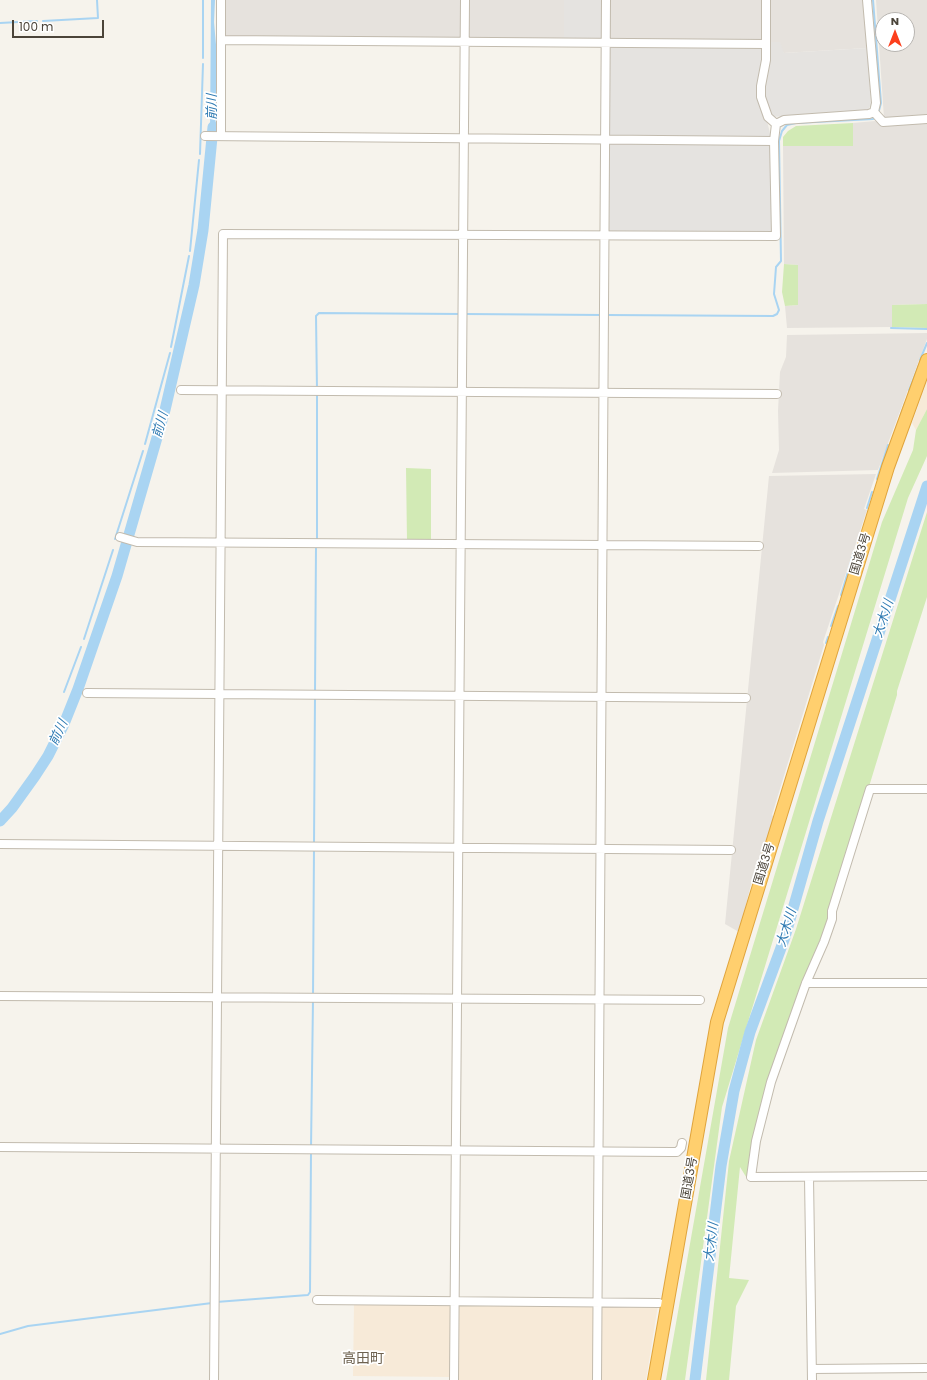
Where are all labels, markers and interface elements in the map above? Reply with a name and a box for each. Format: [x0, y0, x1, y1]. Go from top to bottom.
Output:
scale bar [14, 12, 106, 38]
north arrow [875, 12, 915, 52]
text: N [891, 13, 899, 29]
text: 100 m [19, 18, 53, 35]
water label: 前川 [205, 94, 221, 120]
water label: 前川 [150, 410, 172, 440]
street label: 国道3号 [848, 531, 874, 577]
water label: 大木川 [871, 598, 897, 640]
water label: 前川 [46, 718, 72, 748]
street label: 国道3号 [752, 841, 778, 887]
water label: 大木川 [774, 907, 800, 949]
street label: 国道3号 [679, 1156, 701, 1200]
water label: 大木川 [702, 1222, 722, 1262]
district label: 高田町 [342, 1351, 384, 1367]

